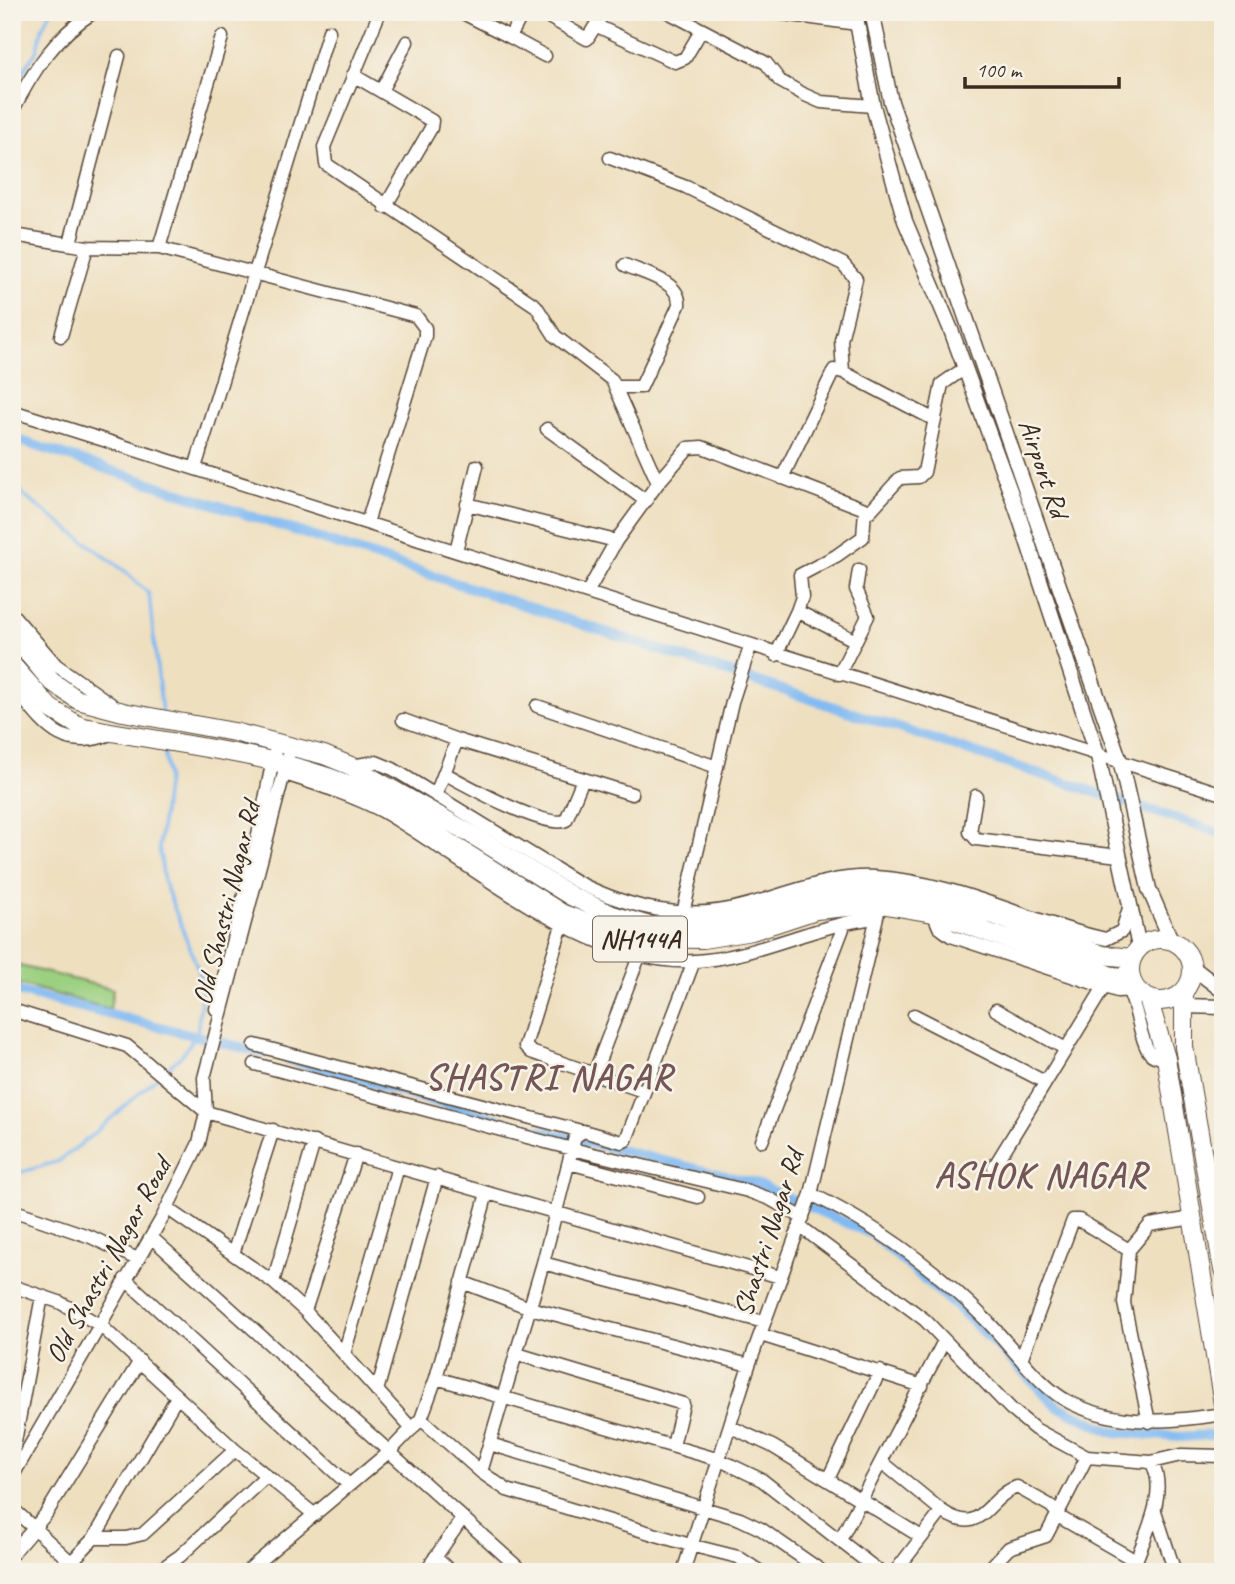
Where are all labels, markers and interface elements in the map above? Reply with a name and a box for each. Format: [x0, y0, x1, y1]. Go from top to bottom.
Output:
scale bar [965, 46, 1120, 90]
text: 100 m [976, 57, 1023, 83]
street label: Airport Rd [1011, 414, 1078, 526]
street label: Old Shastri Nagar Rd [184, 794, 269, 1008]
road number: NH144A [593, 916, 687, 962]
district label: SHASTRI NAGAR [425, 1055, 676, 1100]
street label: Shastri Nagar Rd [725, 1142, 813, 1320]
street label: Old Shastri Nagar Road [37, 1147, 181, 1369]
district label: ASHOK NAGAR [934, 1153, 1150, 1198]

